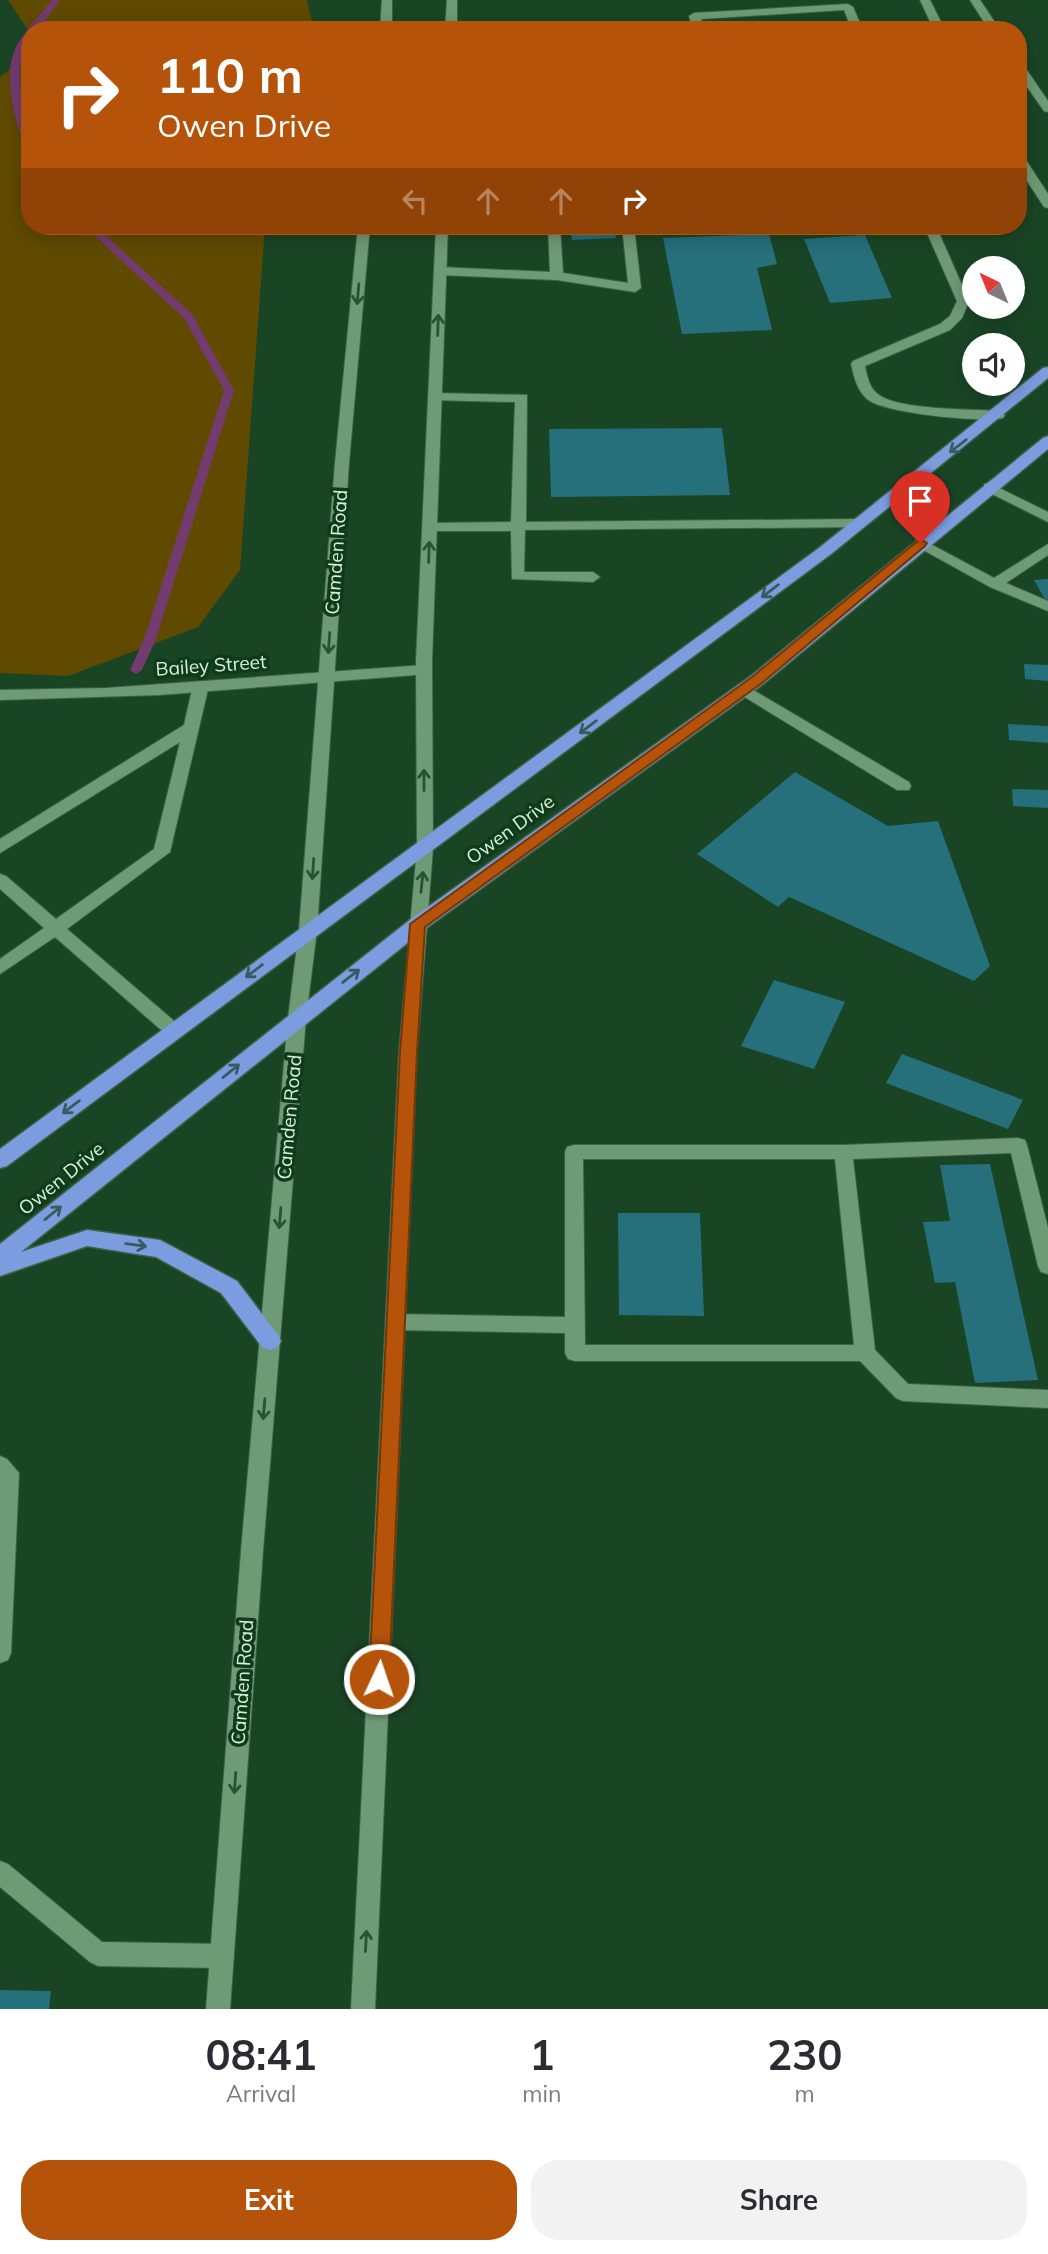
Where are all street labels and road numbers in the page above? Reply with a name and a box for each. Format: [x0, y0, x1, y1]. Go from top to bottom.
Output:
street label: Camden Road [320, 489, 352, 615]
street label: Bailey Street [155, 649, 268, 681]
street label: Owen Drive [461, 789, 559, 869]
street label: Camden Road [272, 1054, 306, 1180]
street label: Owen Drive [13, 1136, 109, 1220]
street label: Camden Road [226, 1619, 258, 1745]

